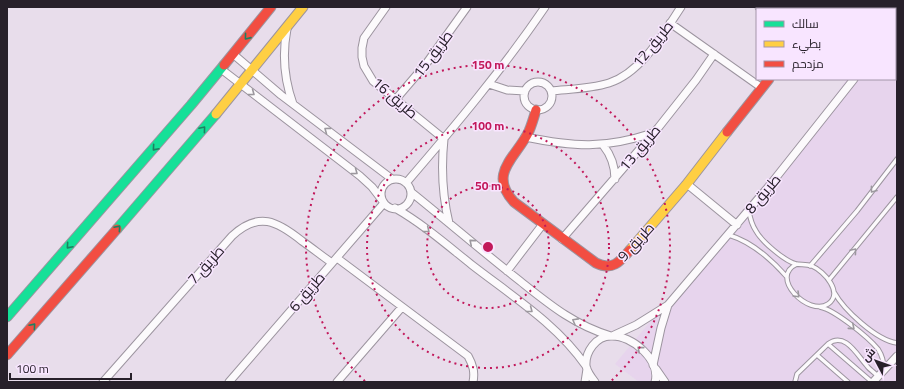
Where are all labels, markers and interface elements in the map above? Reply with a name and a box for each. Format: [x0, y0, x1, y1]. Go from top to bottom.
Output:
legend [756, 8, 896, 80]
text: سالك [792, 14, 819, 33]
street label: طريق 12 [627, 15, 679, 72]
street label: طريق 15 [407, 25, 458, 82]
one-way arrow [244, 33, 251, 40]
text: بطيء [792, 34, 821, 54]
text: مزدحم [792, 54, 824, 73]
text: 150 m [472, 55, 504, 74]
street label: طريق 16 [367, 71, 423, 124]
one-way arrow [247, 88, 254, 95]
text: 100 m [472, 116, 504, 135]
street label: طريق 13 [613, 119, 666, 176]
one-way arrow [198, 127, 205, 134]
one-way arrow [325, 128, 332, 135]
one-way arrow [152, 143, 159, 151]
one-way arrow [351, 167, 358, 174]
street label: طريق 8 [739, 169, 786, 219]
text: 50 m [475, 176, 501, 195]
one-way arrow [871, 185, 878, 192]
street label: طريق 9 [612, 217, 660, 266]
one-way arrow [114, 226, 121, 233]
one-way arrow [423, 226, 430, 233]
one-way arrow [469, 239, 476, 246]
street label: طريق 7 [182, 240, 230, 289]
centre of rings [481, 240, 495, 254]
one-way arrow [67, 241, 74, 249]
one-way arrow [850, 248, 857, 255]
street label: طريق 6 [283, 267, 330, 317]
one-way arrow [792, 290, 800, 298]
one-way arrow [525, 305, 532, 312]
one-way arrow [571, 318, 579, 325]
one-way arrow [848, 322, 855, 329]
one-way arrow [28, 323, 35, 331]
north arrow [856, 341, 896, 381]
text: ش [858, 344, 879, 365]
one-way arrow [637, 346, 645, 353]
scale bar [10, 355, 131, 381]
text: 100 m [16, 359, 49, 378]

